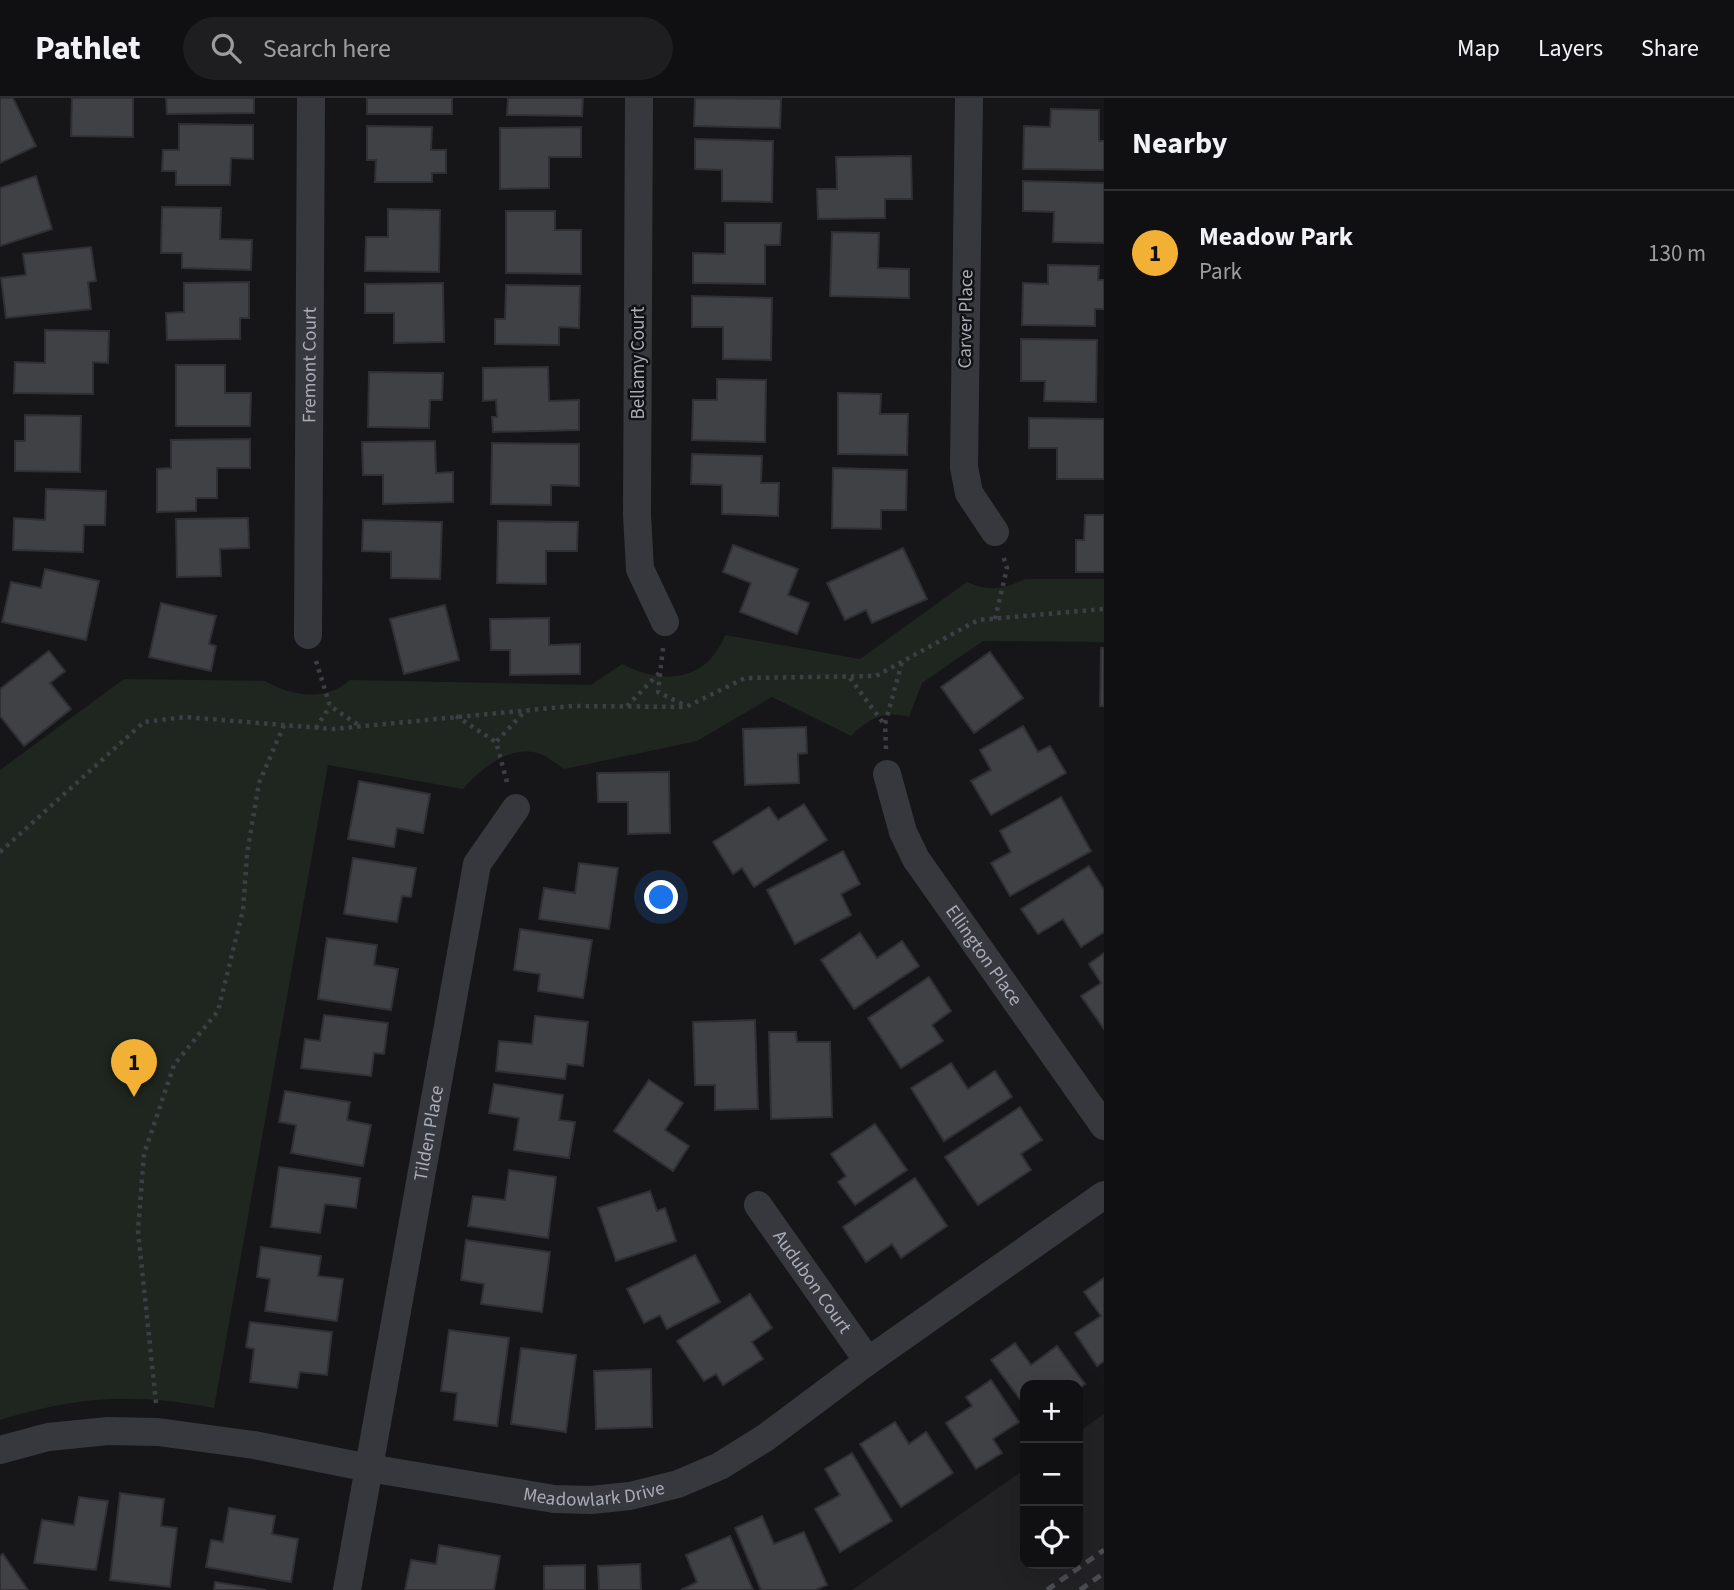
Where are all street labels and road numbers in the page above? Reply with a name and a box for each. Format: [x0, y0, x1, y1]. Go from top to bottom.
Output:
street label: Carver Place [952, 269, 980, 369]
street label: Fremont Court [296, 306, 323, 423]
street label: Bellamy Court [625, 306, 652, 419]
street label: Ellington Place [939, 899, 1029, 1011]
street label: Tilden Place [407, 1083, 451, 1183]
street label: Audubon Court [766, 1225, 858, 1340]
street label: Meadowlark Drive [521, 1474, 667, 1514]

